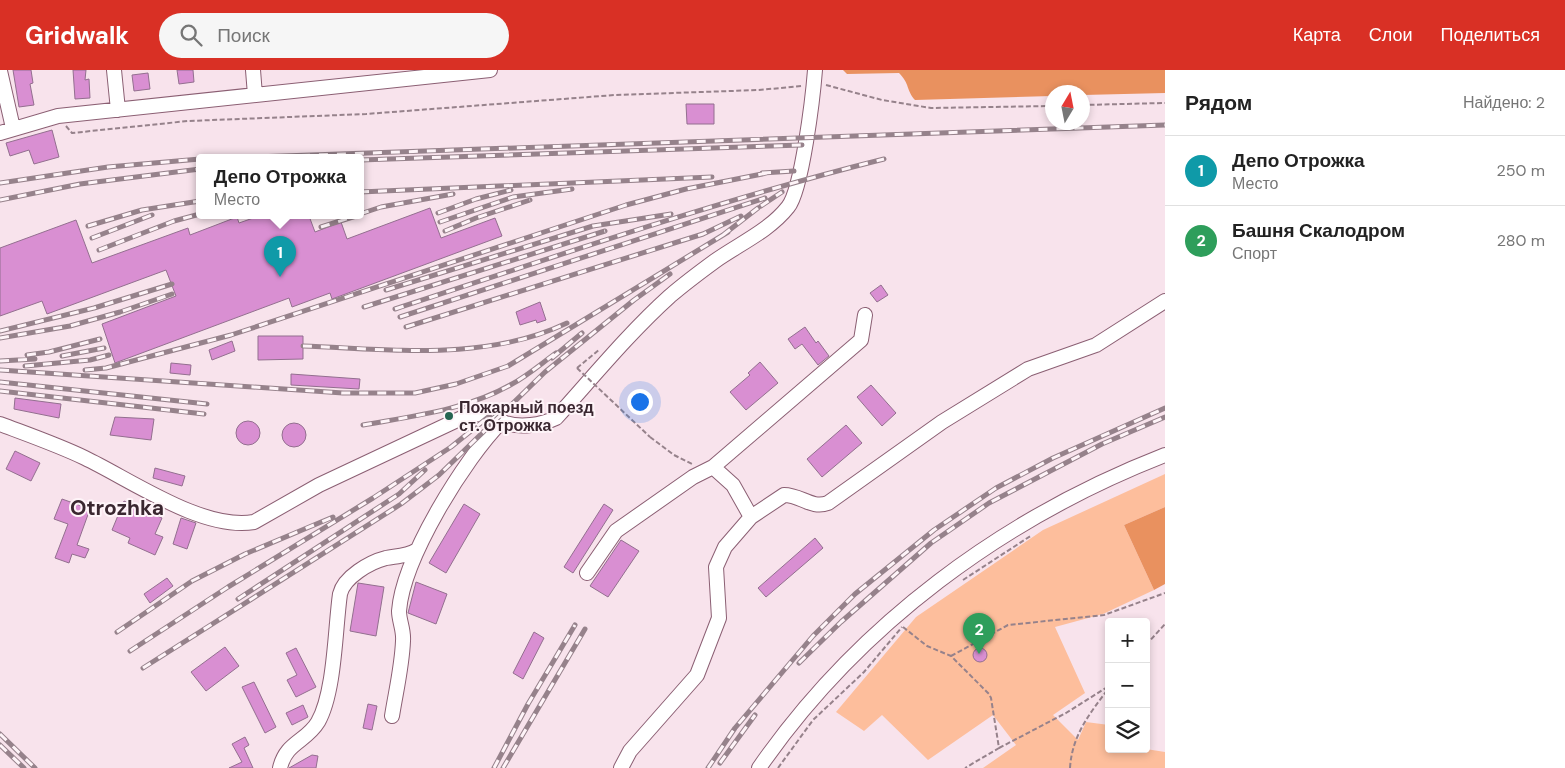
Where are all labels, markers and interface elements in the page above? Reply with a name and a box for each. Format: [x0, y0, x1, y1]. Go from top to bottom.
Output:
search box [159, 13, 509, 58]
text: Gridwalk [25, 20, 129, 51]
icon: search [177, 21, 205, 49]
text: Поиск [217, 23, 270, 48]
text: Карта [1293, 23, 1341, 47]
text: Слои [1369, 23, 1413, 47]
text: Поделиться [1441, 23, 1540, 47]
north arrow [1045, 85, 1090, 130]
text: Рядом [1185, 89, 1252, 117]
text: Найдено: 2 [1463, 92, 1545, 113]
text: Депо Отрожка [1232, 148, 1364, 173]
popup [196, 154, 364, 219]
text: 1 [1198, 160, 1204, 181]
text: 250 m [1497, 160, 1545, 181]
text: Депо Отрожка [214, 164, 346, 189]
text: Место [1232, 173, 1278, 194]
text: Место [214, 189, 260, 210]
text: Башня Скалодром [1232, 218, 1405, 243]
text: 2 [1196, 230, 1206, 251]
text: 280 m [1497, 230, 1545, 251]
pin: 1 [264, 236, 296, 277]
text: Спорт [1232, 243, 1277, 264]
your location [627, 389, 653, 415]
place label: Пожарный поезд ст. Отрожка [459, 397, 594, 436]
marker: Пожарный поезд ст. Отрожка [443, 410, 455, 422]
district label: Otrozhka [70, 494, 164, 522]
pin: 2 [963, 613, 995, 654]
map controls [1105, 618, 1150, 753]
button: + [1105, 618, 1150, 663]
button: − [1105, 663, 1150, 708]
button: layers [1105, 708, 1150, 753]

